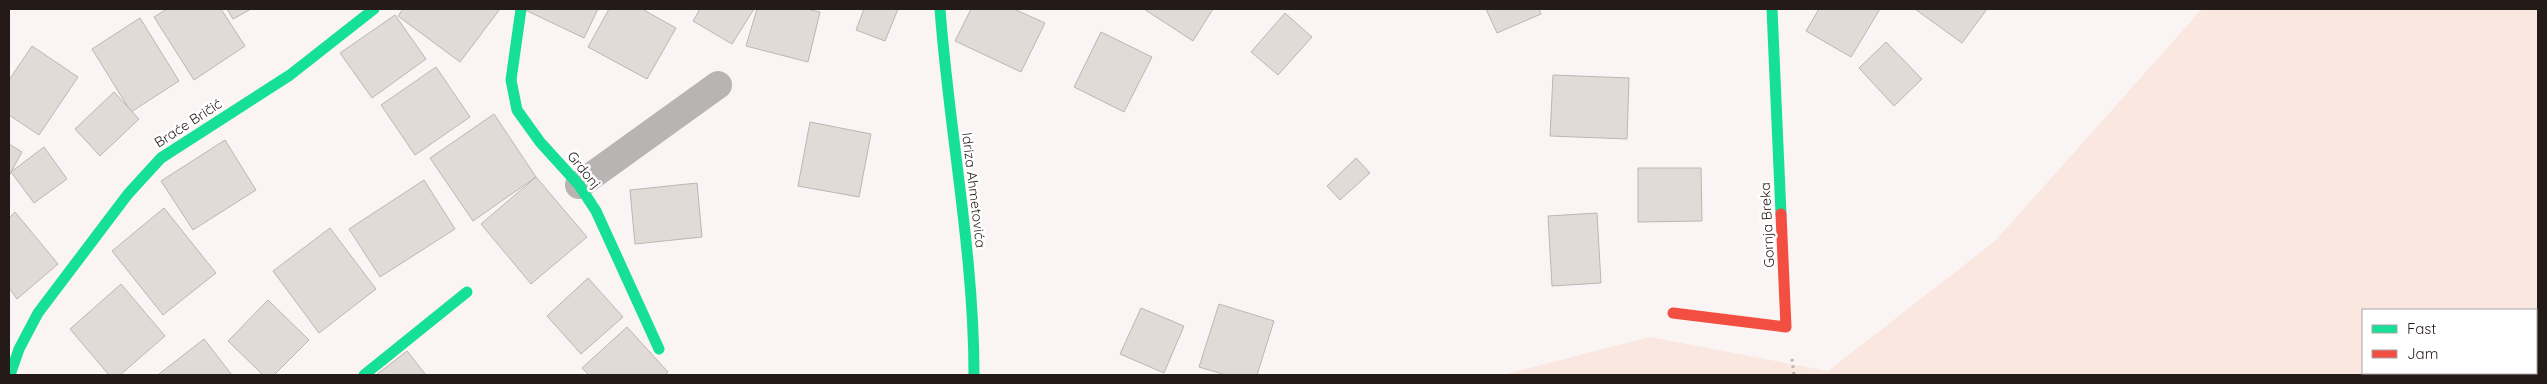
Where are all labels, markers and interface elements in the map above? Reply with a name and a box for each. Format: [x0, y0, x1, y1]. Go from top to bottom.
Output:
street label: Braće Bričić [151, 95, 225, 151]
street label: Idriza Ahmetovića [958, 131, 990, 249]
street label: Grdonj [563, 147, 605, 193]
street label: Gornja Breka [1756, 182, 1778, 268]
legend [2362, 309, 2537, 374]
text: Fast [2407, 319, 2436, 338]
text: Jam [2407, 344, 2438, 363]

